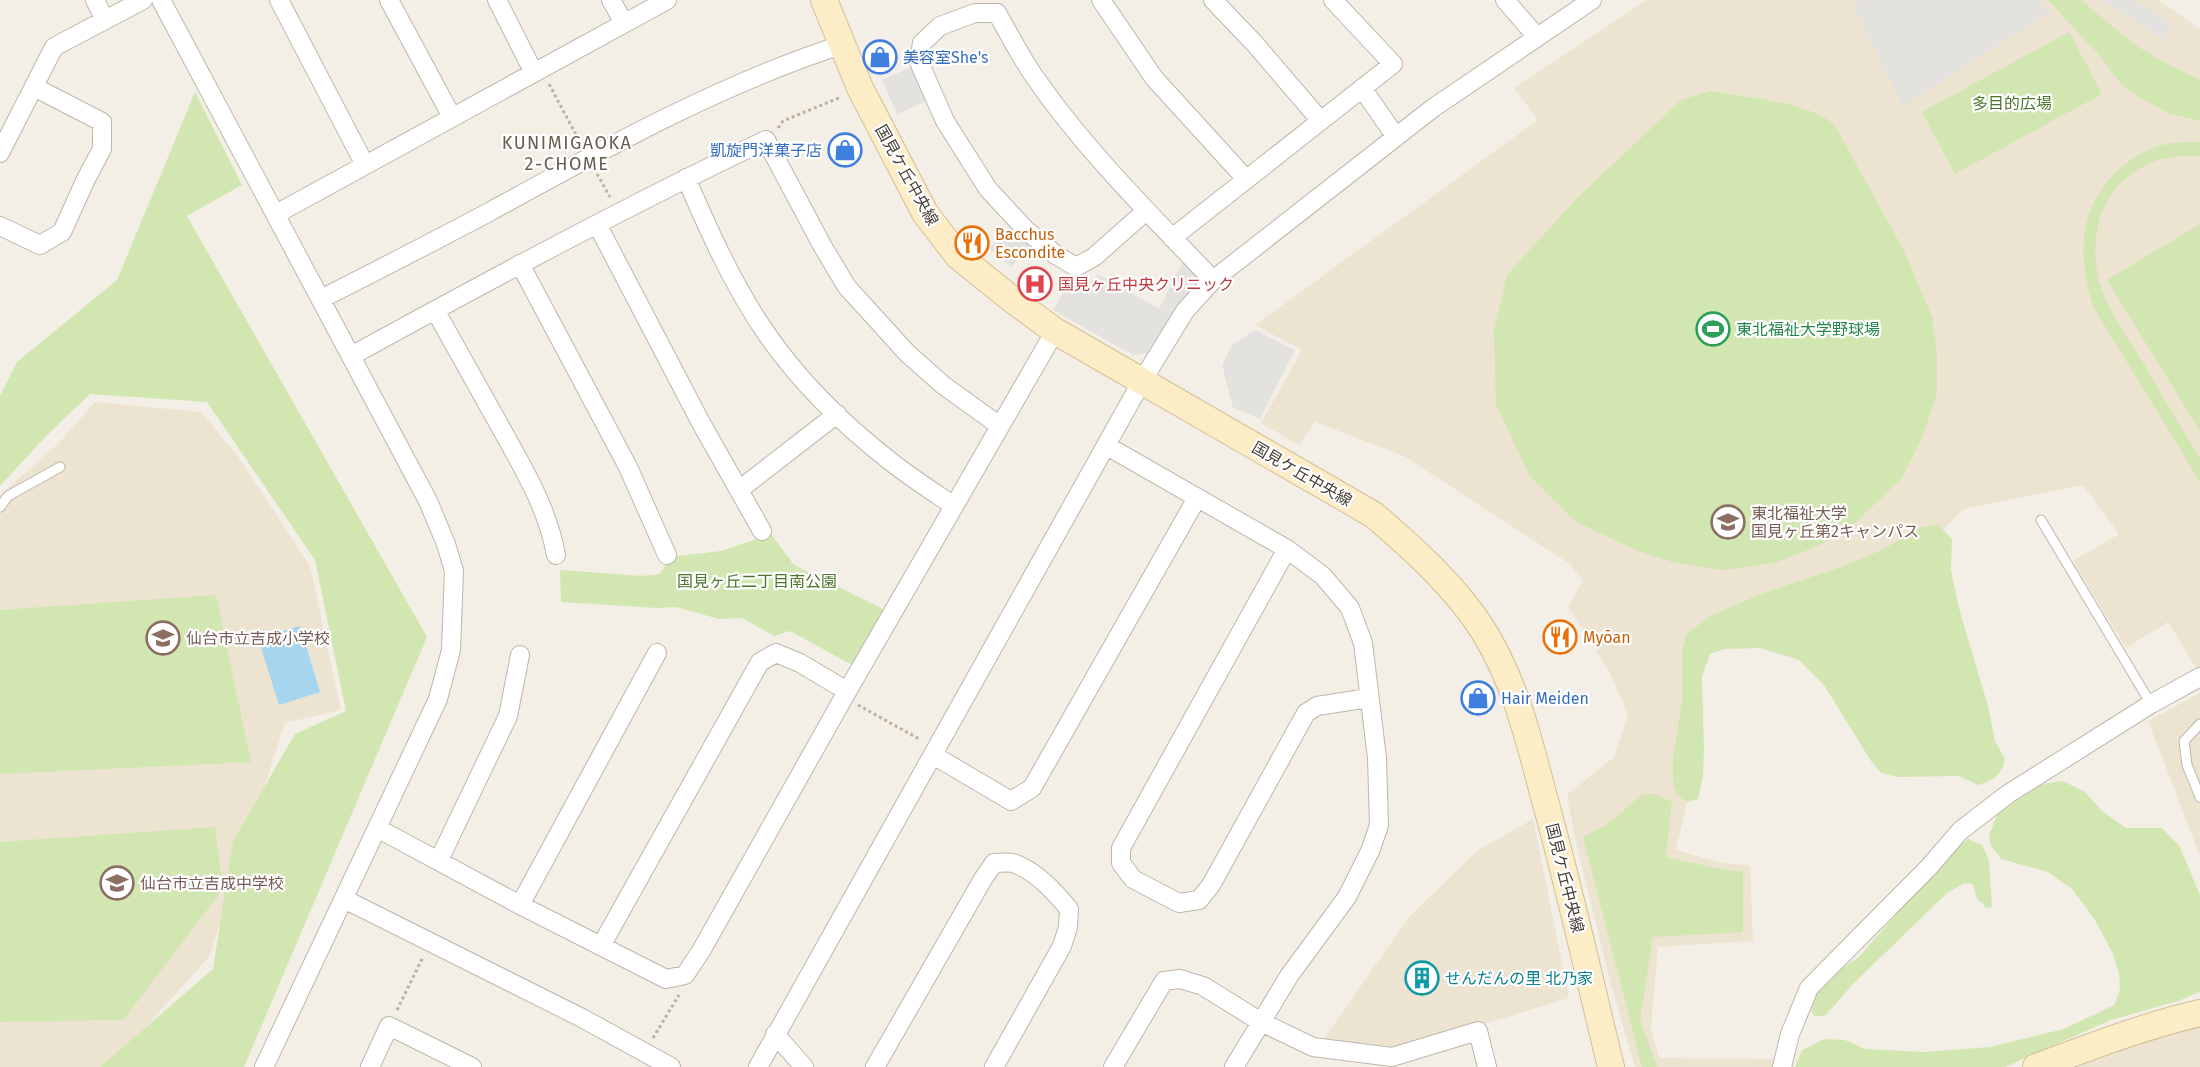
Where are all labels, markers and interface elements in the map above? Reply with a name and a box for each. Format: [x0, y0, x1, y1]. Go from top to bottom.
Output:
shop icon: 美容室She's [862, 39, 898, 75]
place label: 美容室She's [903, 48, 988, 67]
park label: 多目的広場 [1972, 94, 2052, 113]
street label: 国見ケ丘中央線 [872, 121, 942, 229]
district label: KUNIMIGAOKA 2-CHOME [502, 132, 632, 175]
shop icon: 凱旋門洋菓子店 [827, 132, 863, 168]
place label: 凱旋門洋菓子店 [710, 141, 822, 160]
restaurant icon: Bacchus Escondite [954, 225, 990, 261]
place label: Bacchus Escondite [995, 225, 1065, 262]
hospital icon: 国見ヶ丘中央クリニック [1017, 266, 1053, 302]
place label: 国見ヶ丘中央クリニック [1058, 275, 1234, 294]
sports icon: 東北福祉大学野球場 [1695, 311, 1731, 347]
place label: 東北福祉大学野球場 [1736, 320, 1880, 339]
street label: 国見ケ丘中央線 [1249, 438, 1355, 510]
school or university icon: 東北福祉大学 国見ヶ丘第2キャンパス [1710, 504, 1746, 540]
place label: 東北福祉大学 国見ヶ丘第2キャンパス [1751, 504, 1919, 541]
park label: 国見ヶ丘二丁目南公園 [677, 572, 837, 591]
restaurant icon: Myōan [1542, 619, 1578, 655]
school or university icon: 仙台市立吉成小学校 [145, 620, 181, 656]
place label: Myōan [1583, 628, 1631, 647]
place label: 仙台市立吉成小学校 [186, 629, 330, 648]
shop icon: Hair Meiden [1460, 680, 1496, 716]
place label: Hair Meiden [1501, 689, 1589, 708]
street label: 国見ケ丘中央線 [1542, 821, 1588, 935]
school or university icon: 仙台市立吉成中学校 [99, 865, 135, 901]
place label: 仙台市立吉成中学校 [140, 874, 284, 893]
building icon: せんだんの里 北乃家 [1404, 960, 1440, 996]
place label: せんだんの里 北乃家 [1445, 969, 1593, 988]

